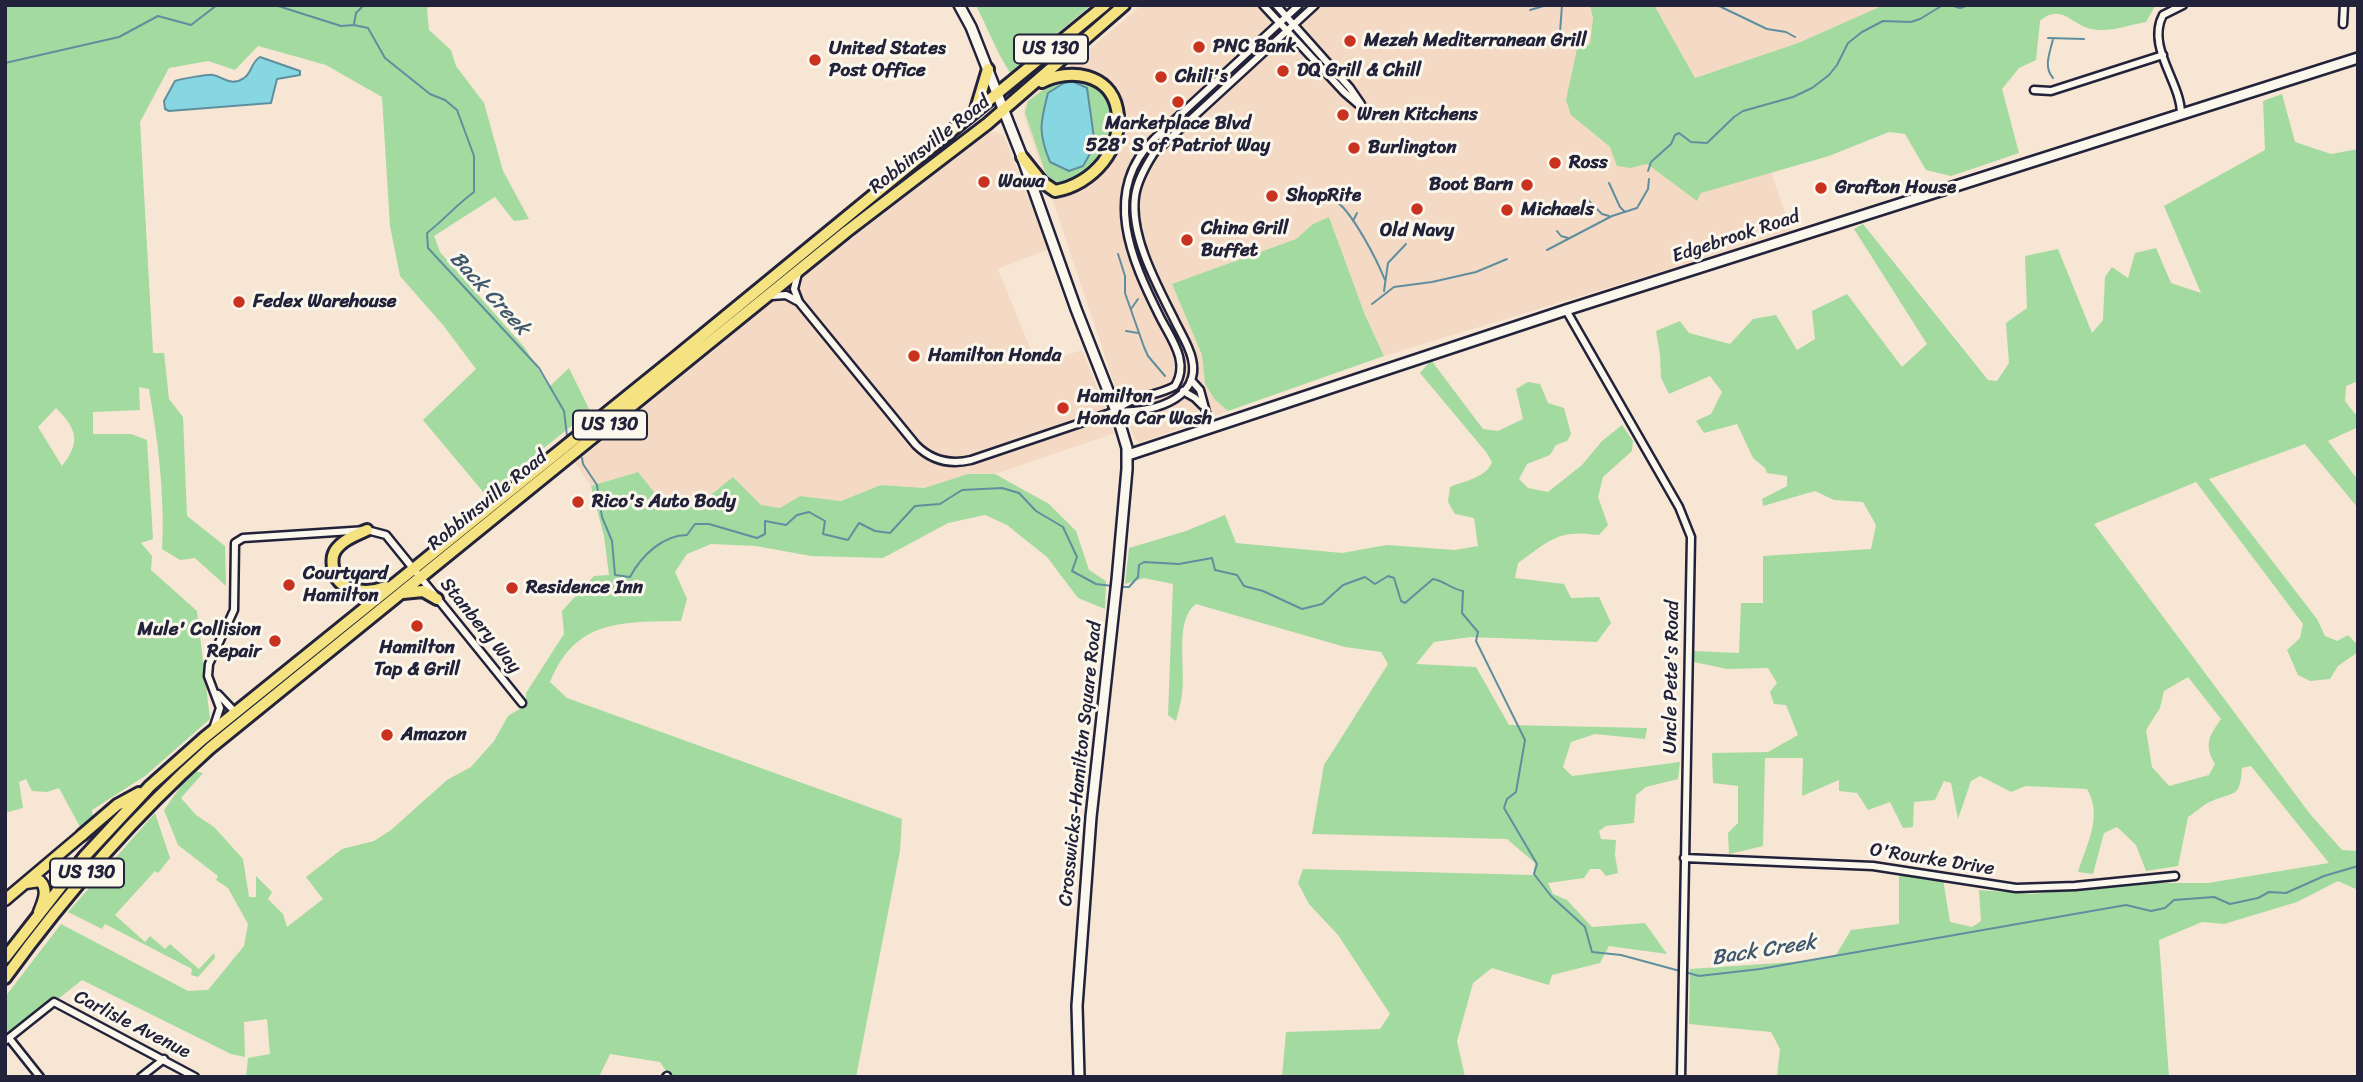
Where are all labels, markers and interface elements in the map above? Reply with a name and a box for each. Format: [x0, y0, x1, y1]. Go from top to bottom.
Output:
place label: Mezeh Mediterranean Grill [1364, 30, 1587, 52]
marker: Mezeh Mediterranean Grill [1342, 33, 1358, 49]
road number: US 130 [1014, 34, 1088, 64]
place label: PNC Bank [1213, 36, 1296, 58]
place label: United States Post Office [829, 38, 946, 82]
marker: PNC Bank [1191, 39, 1207, 55]
marker: United States Post Office [807, 52, 823, 68]
place label: DQ Grill & Chill [1297, 60, 1421, 82]
marker: DQ Grill & Chill [1275, 63, 1291, 79]
place label: Chili's [1175, 66, 1228, 88]
marker: Chili's [1153, 69, 1169, 85]
street label: Robbinsville Road [865, 91, 995, 199]
marker: Marketplace Blvd 528' S of Patriot Way [1170, 94, 1186, 110]
place label: Wren Kitchens [1357, 104, 1478, 126]
marker: Wren Kitchens [1335, 107, 1351, 123]
place label: Marketplace Blvd 528' S of Patriot Way [1086, 113, 1270, 157]
place label: Burlington [1368, 137, 1457, 159]
marker: Burlington [1346, 140, 1362, 156]
place label: Ross [1569, 152, 1608, 174]
marker: Ross [1547, 155, 1563, 171]
place label: Wawa [998, 171, 1045, 193]
marker: Wawa [976, 174, 992, 190]
place label: Boot Barn [1429, 174, 1513, 196]
marker: Boot Barn [1519, 177, 1535, 193]
place label: Grafton House [1835, 177, 1956, 199]
marker: Grafton House [1813, 180, 1829, 196]
place label: ShopRite [1286, 185, 1361, 207]
marker: ShopRite [1264, 188, 1280, 204]
place label: Michaels [1521, 199, 1594, 221]
marker: Old Navy [1409, 201, 1425, 217]
marker: Michaels [1499, 202, 1515, 218]
street label: Edgebrook Road [1669, 206, 1803, 268]
place label: China Grill Buffet [1201, 218, 1288, 262]
place label: Old Navy [1380, 220, 1454, 242]
marker: China Grill Buffet [1179, 232, 1195, 248]
water label: Back Creek [444, 247, 534, 341]
place label: Fedex Warehouse [253, 291, 396, 313]
marker: Fedex Warehouse [231, 294, 247, 310]
place label: Hamilton Honda [928, 345, 1061, 367]
marker: Hamilton Honda [906, 348, 922, 364]
place label: Hamilton Honda Car Wash [1077, 386, 1212, 430]
marker: Hamilton Honda Car Wash [1055, 400, 1071, 416]
road number: US 130 [573, 410, 647, 440]
street label: Robbinsville Road [424, 446, 552, 556]
place label: Rico's Auto Body [592, 491, 736, 513]
marker: Rico's Auto Body [570, 494, 586, 510]
place label: Courtyard Hamilton [303, 563, 388, 607]
street label: Stanbery Way [434, 574, 526, 678]
marker: Courtyard Hamilton [281, 577, 297, 593]
place label: Residence Inn [526, 577, 643, 599]
marker: Residence Inn [504, 580, 520, 596]
street label: Uncle Pete's Road [1659, 600, 1685, 754]
marker: Hamilton Tap & Grill [409, 618, 425, 634]
place label: Mule' Collision Repair [138, 619, 261, 663]
street label: Crosswicks-Hamilton Square Road [1055, 620, 1107, 908]
marker: Mule' Collision Repair [267, 633, 283, 649]
place label: Hamilton Tap & Grill [374, 637, 460, 681]
place label: Amazon [401, 724, 467, 746]
marker: Amazon [379, 727, 395, 743]
street label: O'Rourke Drive [1868, 839, 1996, 881]
road number: US 130 [50, 858, 124, 888]
water label: Back Creek [1710, 930, 1818, 972]
street label: Carlisle Avenue [70, 986, 194, 1064]

